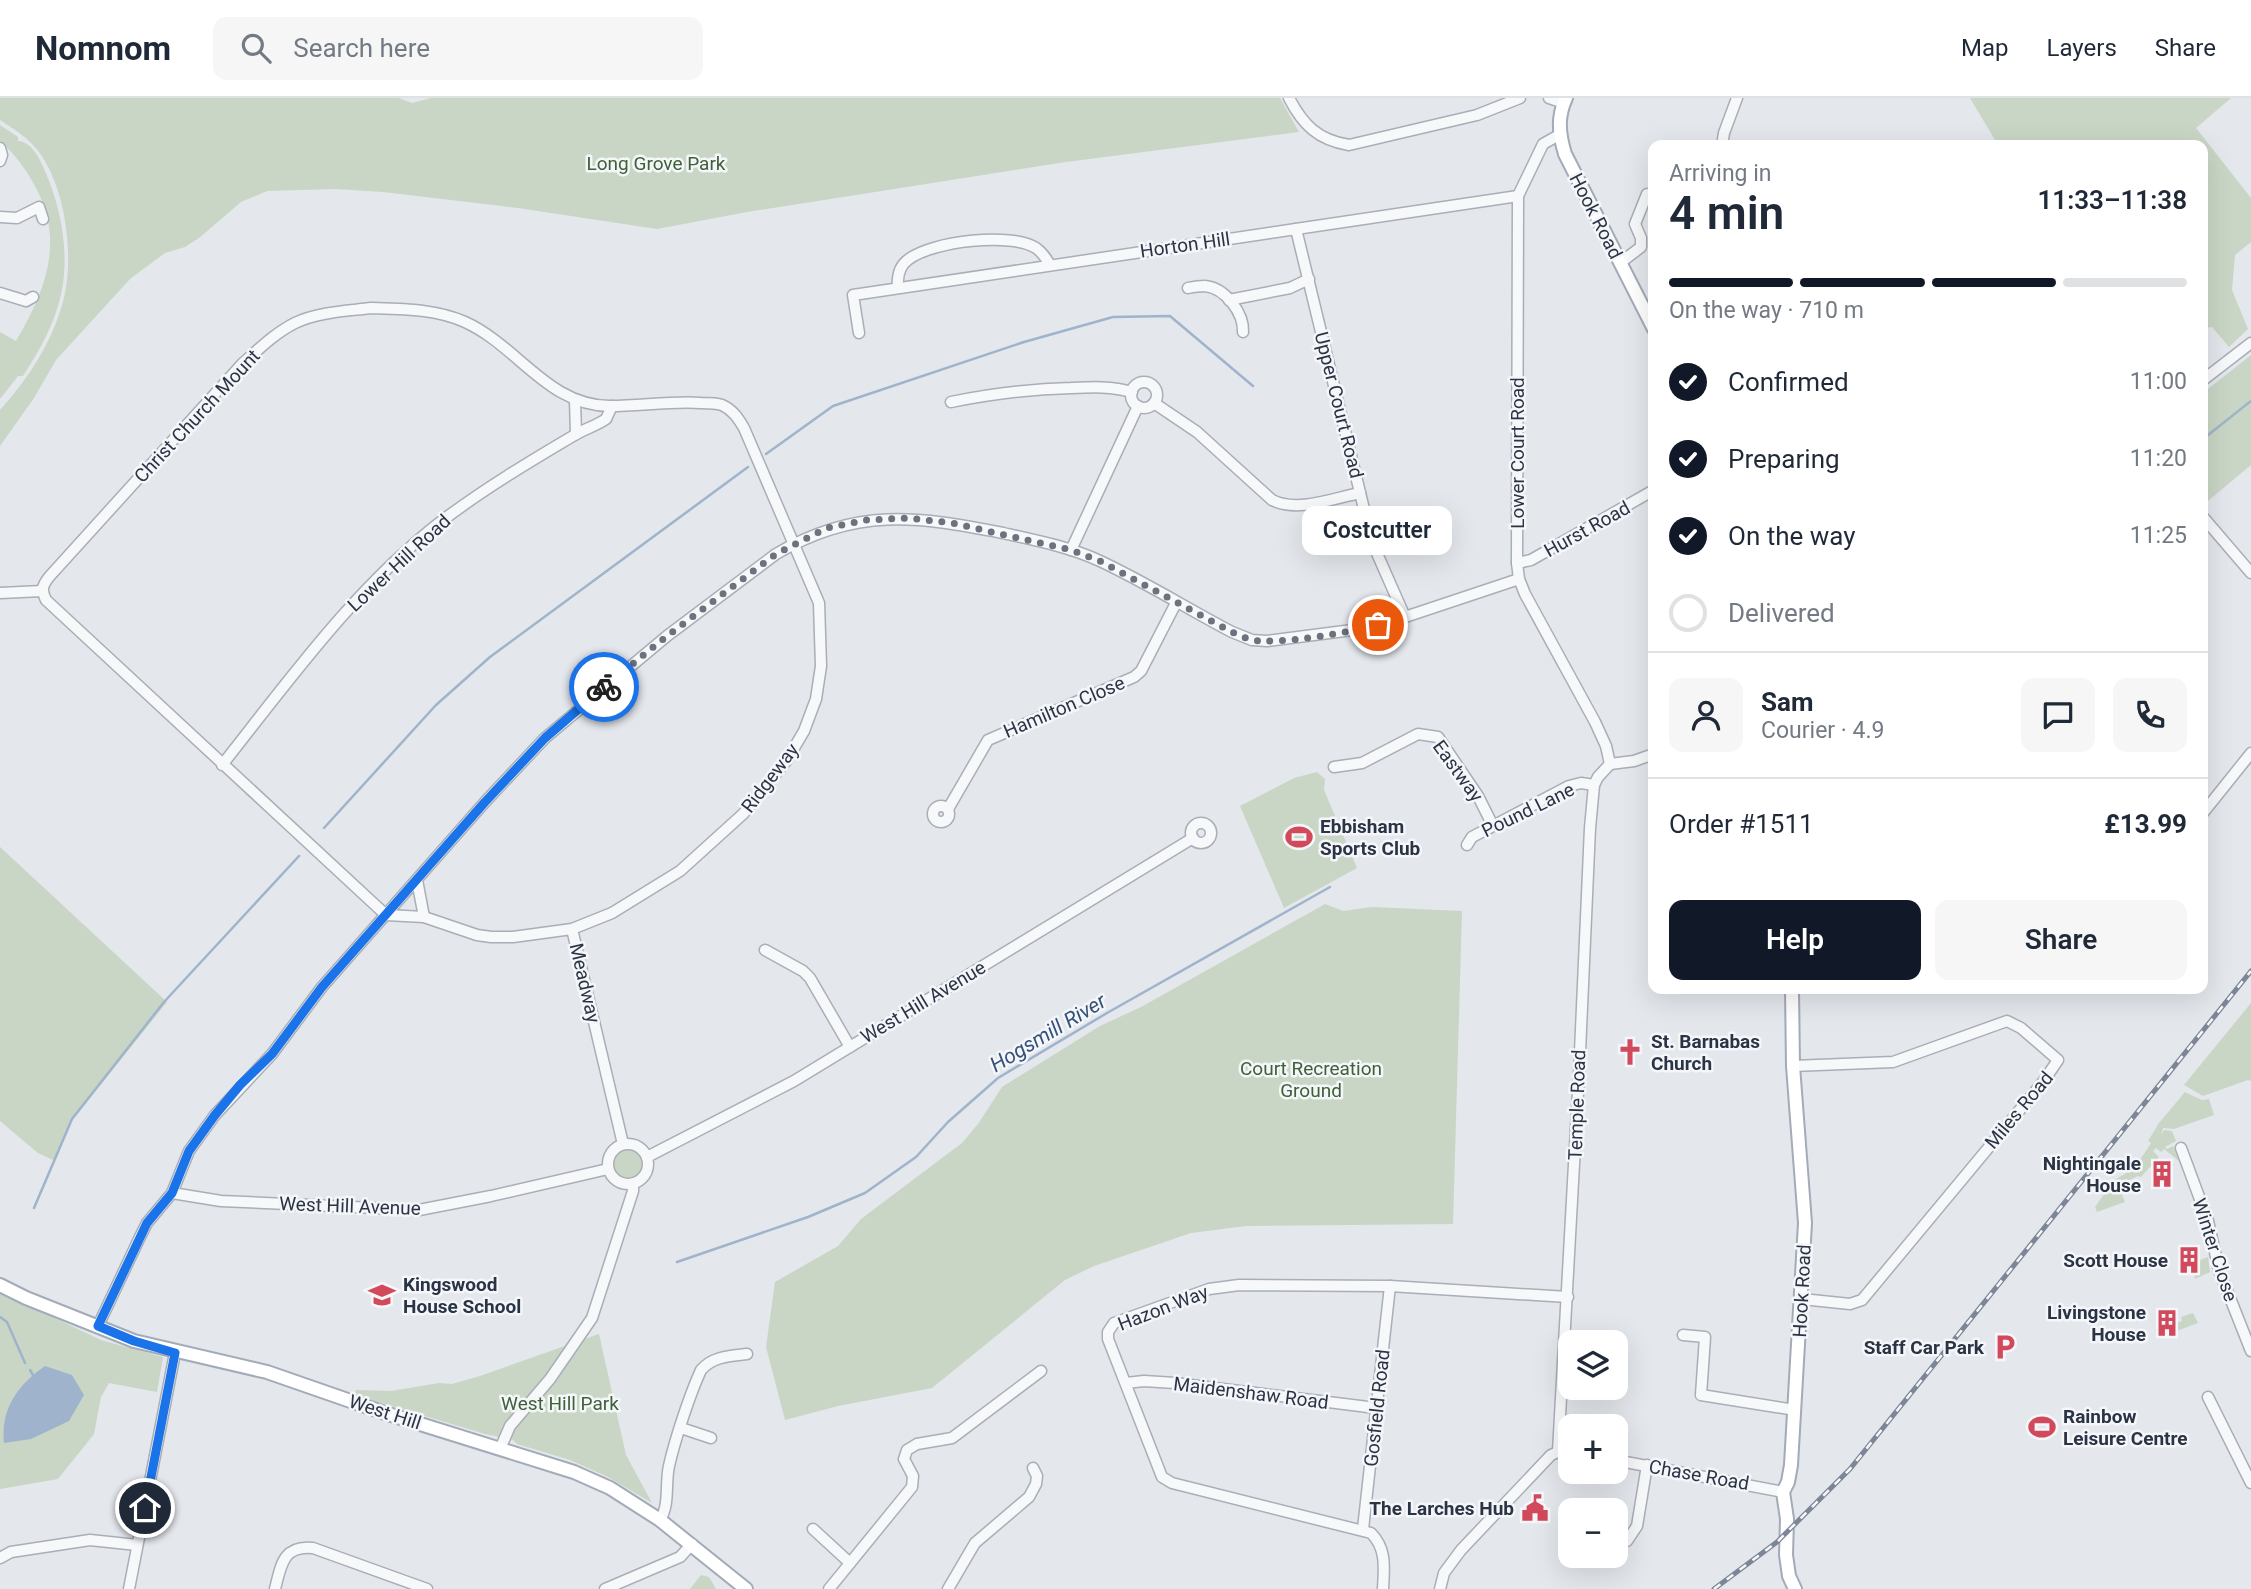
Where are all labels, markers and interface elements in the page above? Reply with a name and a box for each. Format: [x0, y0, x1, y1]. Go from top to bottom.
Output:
search box [213, 17, 703, 80]
text: Nomnom [35, 29, 171, 68]
icon: search [237, 29, 275, 67]
text: Search here [293, 33, 430, 63]
text: Map [1961, 34, 2009, 62]
text: Layers [2047, 34, 2117, 62]
text: Share [2155, 34, 2216, 62]
park label: Long Grove Park [587, 152, 726, 175]
text: Arriving in [1669, 160, 1772, 187]
street label: Hook Road [1565, 169, 1627, 263]
text: 11:33–11:38 [2037, 185, 2187, 215]
text: 4 min [1669, 186, 1784, 240]
street label: Horton Hill [1138, 227, 1232, 263]
text: On the way · 710 m [1669, 297, 1864, 324]
street label: Upper Court Road [1310, 329, 1368, 481]
street label: Christ Church Mount [129, 345, 265, 487]
icon: check [1669, 363, 1707, 401]
text: Confirmed [1728, 367, 1849, 397]
text: 11:00 [2130, 368, 2187, 395]
street label: Lower Court Road [1506, 377, 1529, 529]
icon: check [1669, 440, 1707, 478]
text: Preparing [1728, 444, 1840, 474]
text: 11:20 [2130, 445, 2187, 472]
street label: Hurst Road [1540, 496, 1634, 562]
callout: Costcutter [1303, 506, 1453, 555]
street label: Lower Hill Road [343, 509, 455, 617]
text: Costcutter [1323, 517, 1431, 544]
icon: check [1669, 517, 1707, 555]
text: On the way [1728, 521, 1856, 551]
text: 11:25 [2130, 522, 2187, 549]
pin [1348, 595, 1408, 655]
text: Delivered [1728, 598, 1835, 628]
icon: bag [1359, 606, 1397, 644]
courier [569, 652, 639, 722]
icon: bike [585, 668, 623, 706]
street label: Hamilton Close [1000, 671, 1128, 743]
button: person [1669, 678, 1743, 752]
button: chat [2021, 678, 2095, 752]
button: phone [2113, 678, 2187, 752]
text: Sam [1761, 687, 1813, 717]
text: Courier · 4.9 [1761, 717, 1884, 744]
street label: Eastway [1428, 736, 1488, 806]
street label: Ridgeway [736, 739, 804, 817]
street label: Pound Lane [1478, 778, 1578, 842]
text: Order #1511 [1669, 809, 1814, 839]
text: £13.99 [2104, 809, 2187, 839]
place label: Ebbisham Sports Club [1320, 815, 1421, 860]
sports icon: Ebbisham Sports Club [1284, 822, 1314, 852]
button: Help [1669, 900, 1921, 980]
button: Share [1935, 900, 2187, 980]
street label: Meadway [565, 941, 605, 1025]
street label: West Hill Avenue [856, 956, 990, 1048]
water label: Hogsmill River [986, 988, 1111, 1077]
place label: St. Barnabas Church [1651, 1030, 1760, 1075]
church icon: St. Barnabas Church [1615, 1037, 1645, 1067]
street label: Temple Road [1564, 1049, 1590, 1161]
park label: Court Recreation Ground [1240, 1057, 1382, 1102]
street label: Miles Road [1980, 1067, 2058, 1153]
place label: Nightingale House [2043, 1152, 2141, 1197]
building icon: Nightingale House [2147, 1159, 2177, 1189]
street label: West Hill Avenue [279, 1192, 421, 1220]
street label: Winter Close [2188, 1196, 2242, 1304]
street label: Hook Road [1788, 1244, 1816, 1338]
building icon: Scott House [2174, 1245, 2204, 1275]
place label: Scott House [2063, 1249, 2168, 1272]
place label: Kingswood House School [403, 1273, 521, 1318]
school or university icon: Kingswood House School [367, 1280, 397, 1310]
street label: Hazon Way [1115, 1280, 1211, 1336]
place label: Livingstone House [2047, 1301, 2146, 1346]
building icon: Livingstone House [2152, 1308, 2182, 1338]
map controls [1558, 1330, 1628, 1568]
button: layers [1558, 1330, 1628, 1400]
parking icon: Staff Car Park [1990, 1332, 2020, 1362]
place label: Staff Car Park [1864, 1336, 1985, 1359]
street label: Gosfield Road [1359, 1348, 1395, 1468]
street label: Maidenshaw Road [1172, 1372, 1330, 1414]
street label: West Hill [346, 1390, 424, 1434]
park label: West Hill Park [501, 1392, 619, 1415]
place label: Rainbow Leisure Centre [2063, 1405, 2188, 1450]
sports icon: Rainbow Leisure Centre [2027, 1412, 2057, 1442]
button: + [1558, 1414, 1628, 1484]
street label: Chase Road [1647, 1455, 1751, 1495]
pin [115, 1478, 175, 1538]
icon: home [126, 1489, 164, 1527]
public building icon: The Larches Hub [1520, 1493, 1550, 1523]
place label: The Larches Hub [1369, 1497, 1514, 1520]
button: − [1558, 1498, 1628, 1568]

